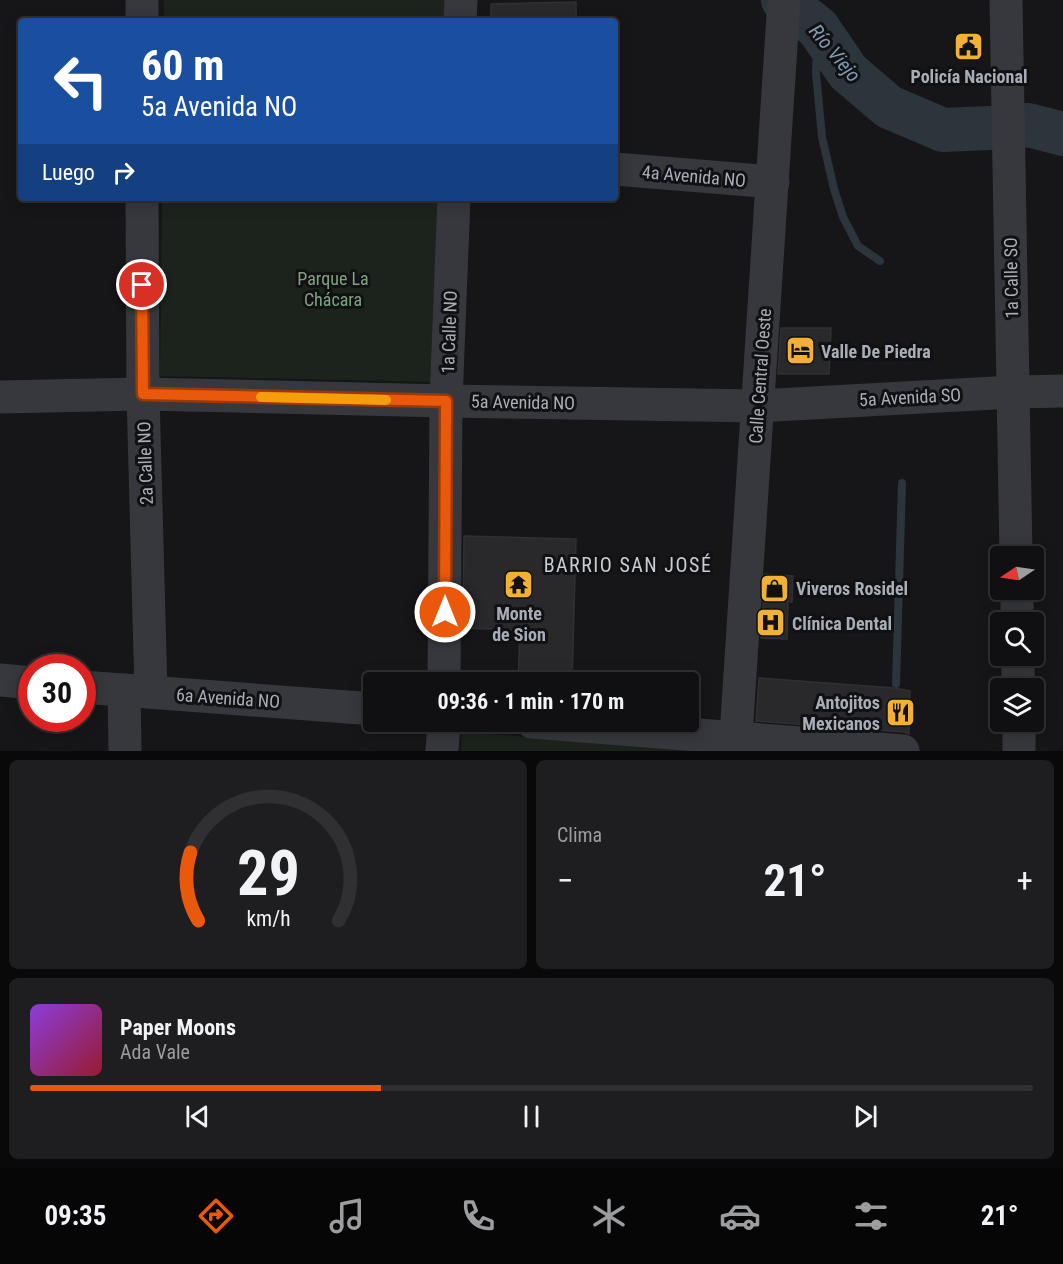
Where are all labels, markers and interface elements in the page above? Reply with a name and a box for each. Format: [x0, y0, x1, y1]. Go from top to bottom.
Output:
water label: Río Viejo [804, 19, 866, 87]
public building icon: Policía Nacional [953, 31, 985, 63]
text: 60 m [141, 41, 224, 90]
icon: left [42, 42, 120, 120]
place label: Policía Nacional [911, 66, 1027, 87]
text: 5a Avenida NO [141, 91, 297, 123]
icon: right [107, 156, 140, 189]
text: Luego [42, 160, 95, 185]
street label: 4a Avenida NO [641, 161, 747, 191]
street label: 1a Calle SO [1000, 237, 1022, 319]
pin [116, 259, 167, 310]
icon: arrive [125, 268, 158, 301]
park label: Parque La Chácara [297, 268, 369, 310]
street label: 1a Calle NO [437, 290, 461, 374]
street label: Calle Central Oeste [745, 308, 775, 444]
hotel icon: Valle De Piedra [784, 335, 816, 367]
place label: Valle De Piedra [821, 341, 931, 362]
street label: 5a Avenida SO [858, 384, 962, 410]
street label: 5a Avenida NO [471, 391, 575, 413]
street label: 2a Calle NO [133, 421, 157, 505]
north arrow [990, 546, 1044, 600]
map controls [990, 546, 1044, 732]
district label: BARRIO SAN JOSÉ [544, 553, 712, 577]
temple icon: Monte de Sion [503, 568, 535, 600]
shop icon: Viveros Rosidel [759, 572, 791, 604]
place label: Viveros Rosidel [796, 578, 908, 599]
position arrow [413, 580, 477, 644]
place label: Monte de Sion [492, 603, 546, 645]
hospital icon: Clínica Dental [755, 607, 787, 639]
button: search [990, 612, 1044, 666]
place label: Clínica Dental [792, 613, 892, 634]
speed limit sign: 30 [18, 654, 96, 732]
button: layers [990, 678, 1044, 732]
street label: 6a Avenida NO [175, 684, 281, 712]
text: 09:36 · 1 min · 170 m [438, 689, 624, 714]
place label: Antojitos Mexicanos [802, 692, 880, 734]
restaurant icon: Antojitos Mexicanos [885, 696, 917, 728]
text: Clima [557, 823, 602, 847]
text: 29 [236, 837, 300, 910]
text: 21° [764, 854, 827, 907]
text: − [557, 861, 574, 900]
text: + [1017, 861, 1033, 900]
text: km/h [246, 907, 290, 932]
text: Paper Moons [120, 1015, 236, 1040]
text: Ada Vale [120, 1040, 190, 1064]
icon: previous [181, 1100, 214, 1133]
icon: pause [515, 1100, 548, 1133]
icon: next [849, 1100, 882, 1133]
icon: directions [195, 1195, 237, 1237]
icon: music [326, 1195, 368, 1237]
icon: phone [457, 1195, 499, 1237]
icon: climate [588, 1195, 630, 1237]
icon: car [719, 1195, 761, 1237]
icon: filters [850, 1195, 892, 1237]
text: 09:35 [44, 1200, 106, 1232]
text: 21° [981, 1200, 1018, 1232]

